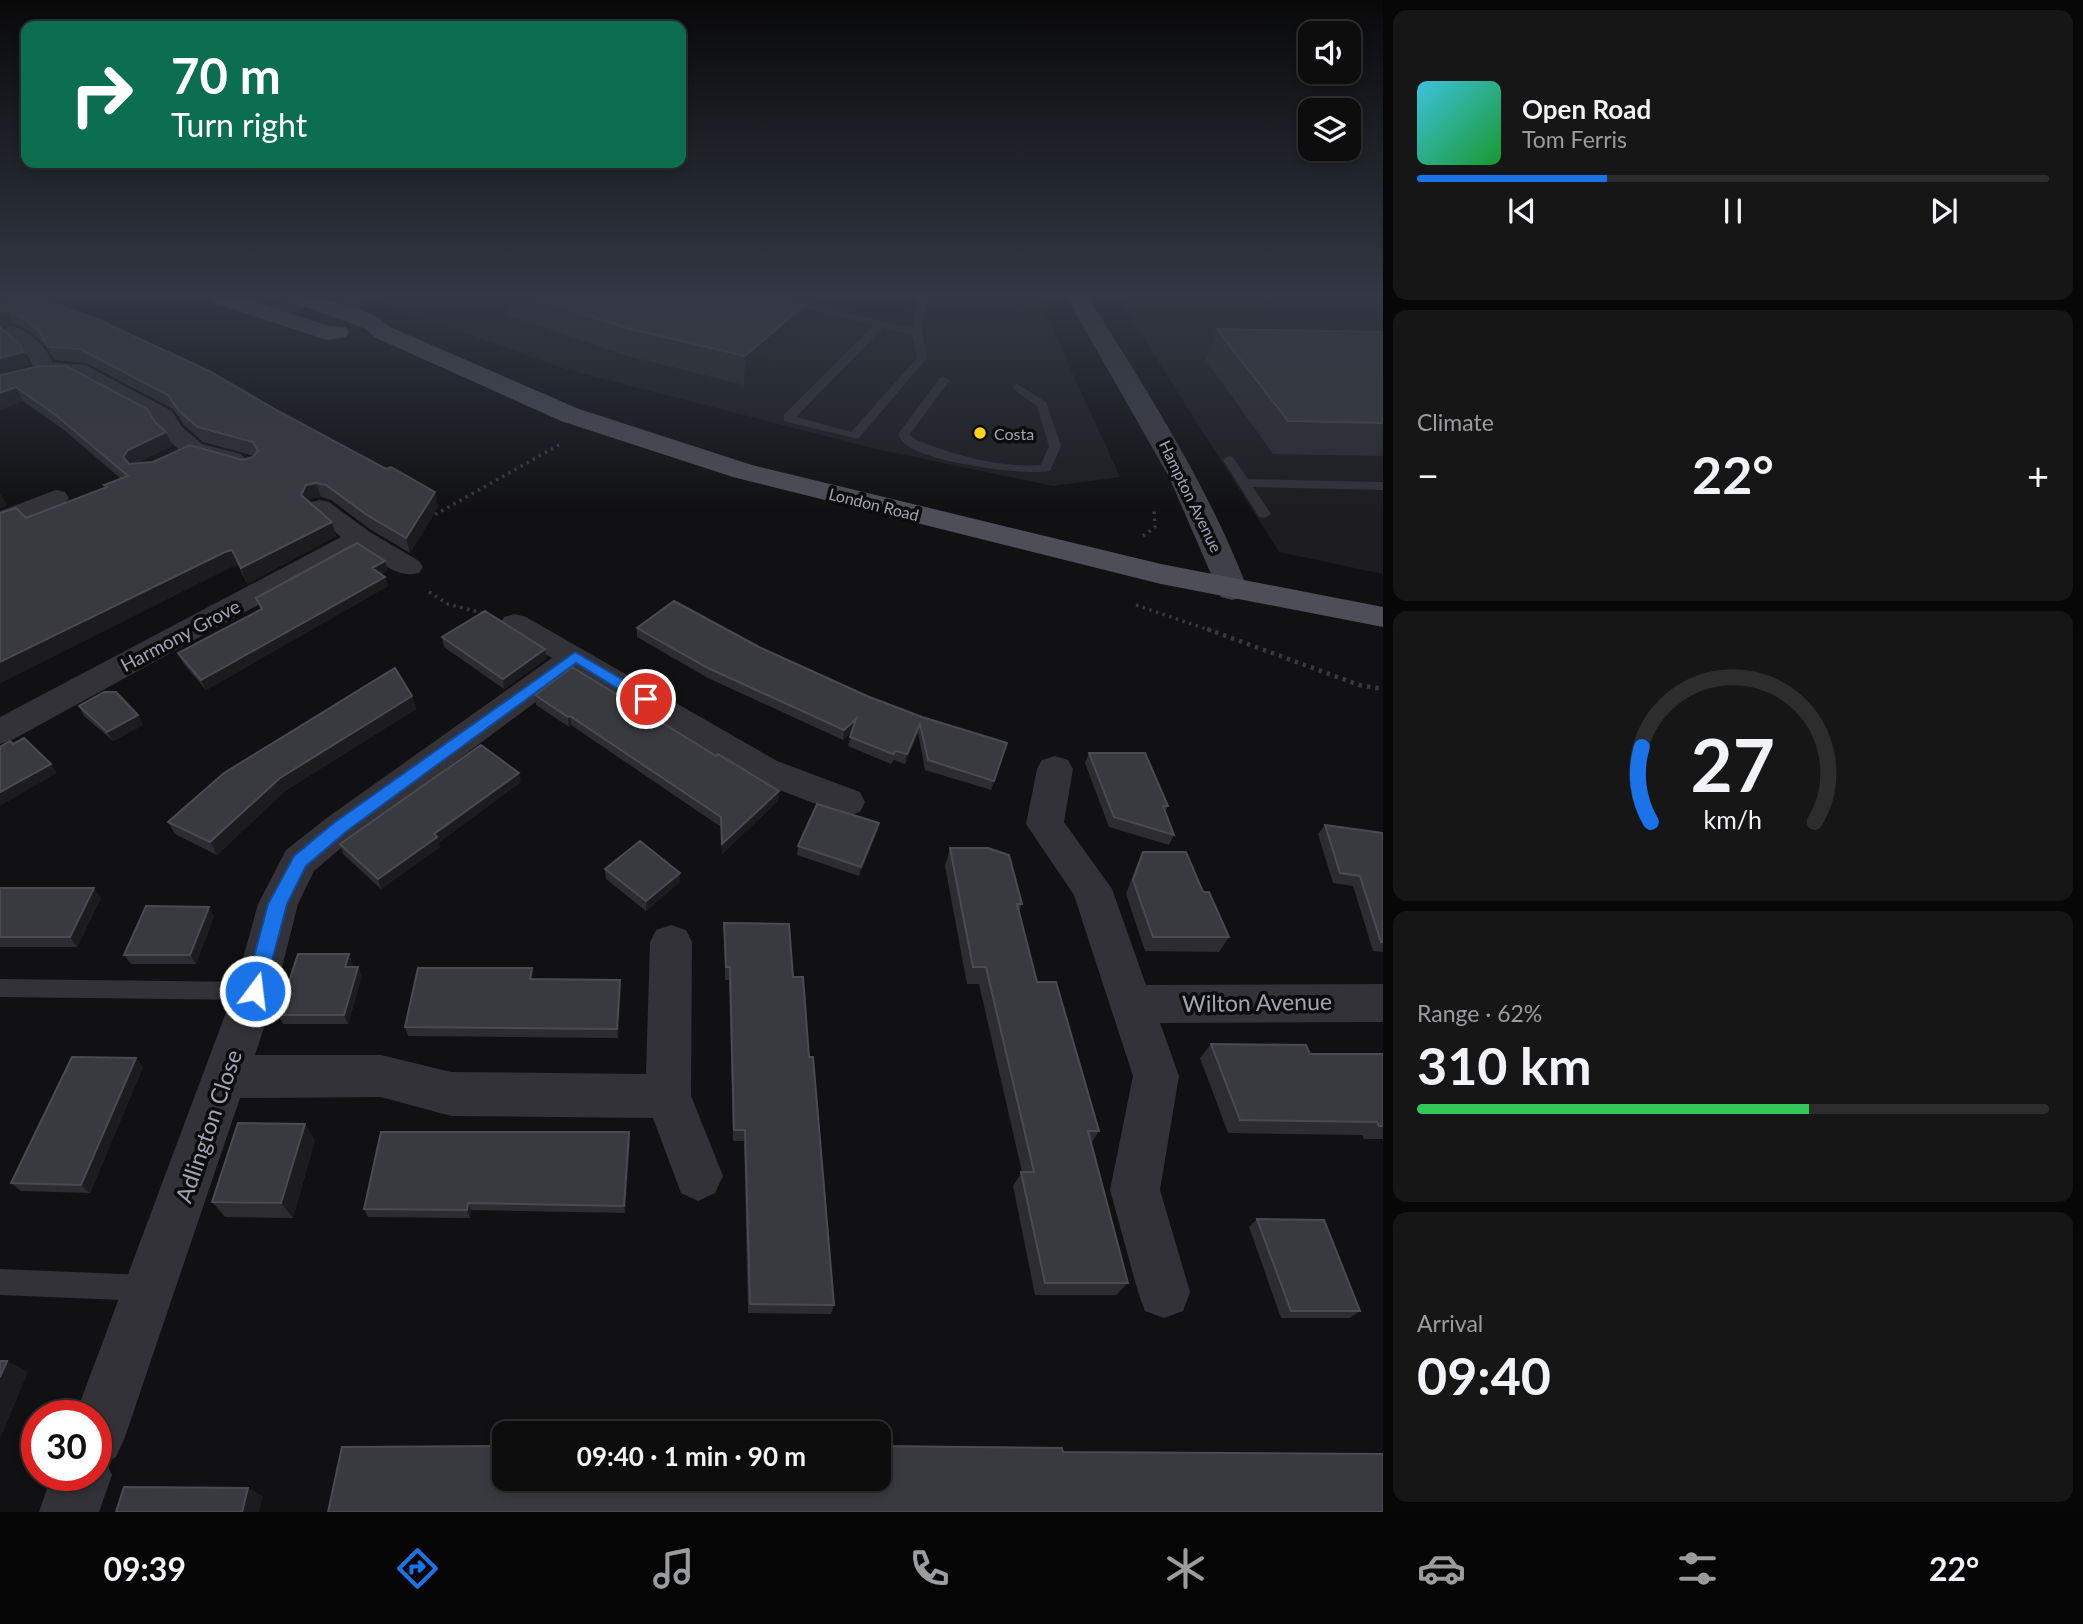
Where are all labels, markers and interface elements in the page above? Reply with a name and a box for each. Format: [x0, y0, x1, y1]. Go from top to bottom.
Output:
map controls [1298, 21, 1361, 161]
button: sound [1298, 21, 1361, 84]
text: 70 m [171, 46, 281, 104]
icon: right [56, 49, 147, 140]
text: Open Road [1522, 93, 1651, 125]
button: layers [1298, 98, 1361, 161]
text: Turn right [171, 105, 307, 144]
text: Tom Ferris [1522, 125, 1627, 153]
icon: previous [1503, 192, 1541, 230]
icon: pause [1714, 192, 1752, 230]
icon: next [1925, 192, 1963, 230]
text: Climate [1417, 408, 1494, 436]
place label: Costa [994, 424, 1034, 443]
marker: Costa [972, 425, 988, 441]
street label: Hampton Avenue [1156, 437, 1226, 555]
text: 22° [1692, 443, 1774, 505]
text: − [1417, 452, 1439, 498]
text: + [2027, 452, 2049, 498]
street label: London Road [827, 484, 921, 524]
street label: Harmony Grove [116, 594, 244, 676]
pin [616, 669, 676, 729]
icon: arrive [627, 680, 665, 718]
text: 27 [1691, 720, 1775, 808]
text: km/h [1704, 804, 1762, 834]
position arrow [218, 954, 292, 1028]
street label: Wilton Avenue [1182, 987, 1332, 1017]
text: Range · 62% [1417, 999, 1542, 1027]
text: 310 km [1417, 1034, 1591, 1096]
street label: Adlington Close [169, 1046, 247, 1206]
text: Arrival [1417, 1309, 1483, 1337]
text: 09:40 [1417, 1344, 1551, 1406]
speed limit sign: 30 [21, 1400, 112, 1491]
text: 09:40 · 1 min · 90 m [577, 1440, 806, 1472]
icon: directions [393, 1544, 442, 1593]
icon: music [649, 1544, 698, 1593]
icon: phone [905, 1544, 954, 1593]
icon: climate [1161, 1544, 1210, 1593]
icon: car [1417, 1544, 1466, 1593]
icon: filters [1673, 1544, 1722, 1593]
text: 09:39 [104, 1549, 186, 1588]
text: 22° [1929, 1549, 1979, 1588]

